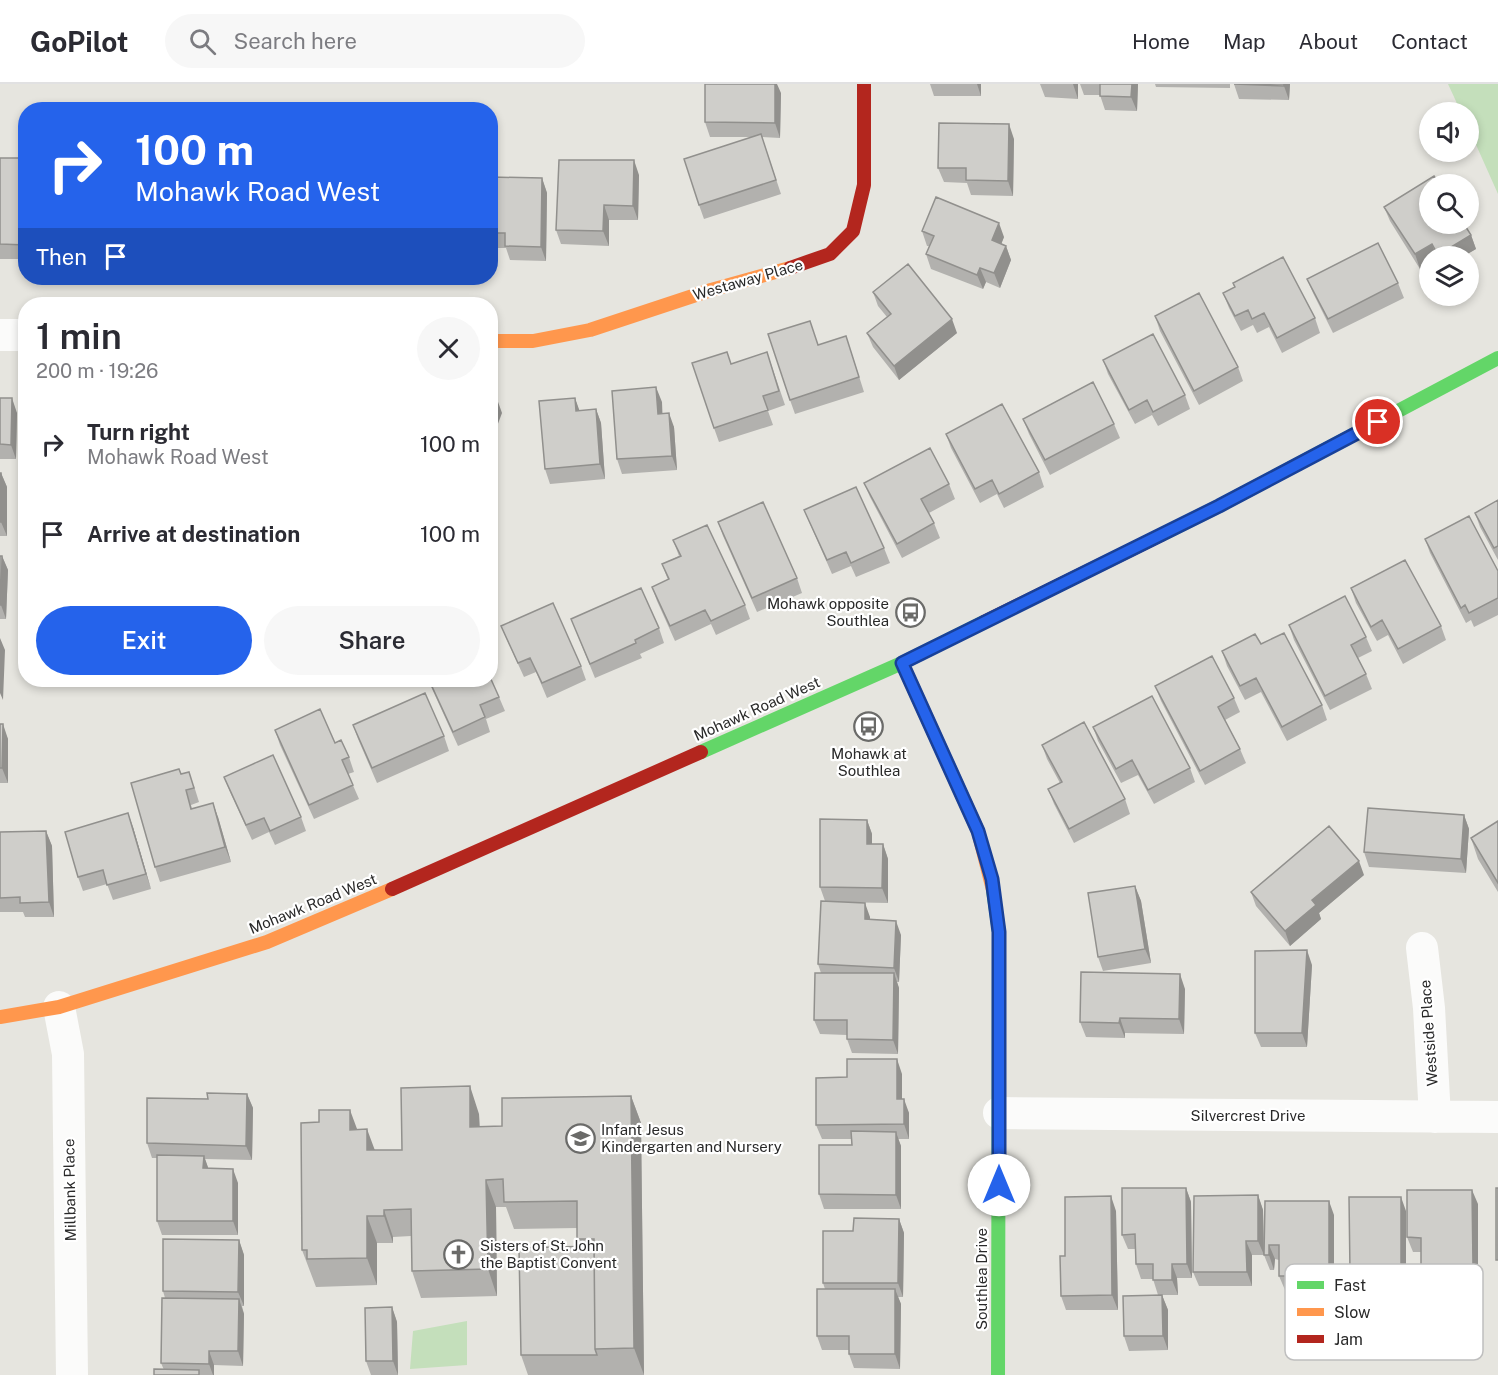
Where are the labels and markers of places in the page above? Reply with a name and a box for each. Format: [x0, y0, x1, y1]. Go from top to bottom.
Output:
pin [1352, 396, 1403, 447]
place label: Mohawk opposite Southlea [767, 595, 889, 629]
bus stop icon: Mohawk opposite Southlea [894, 597, 926, 629]
bus stop icon: Mohawk at Southlea [853, 711, 885, 743]
place label: Mohawk at Southlea [831, 745, 907, 779]
place label: Infant Jesus Kindergarten and Nursery [601, 1121, 782, 1155]
school or university icon: Infant Jesus Kindergarten and Nursery [564, 1123, 596, 1155]
place label: Sisters of St. John the Baptist Convent [480, 1237, 617, 1271]
church icon: Sisters of St. John the Baptist Convent [443, 1239, 475, 1271]

